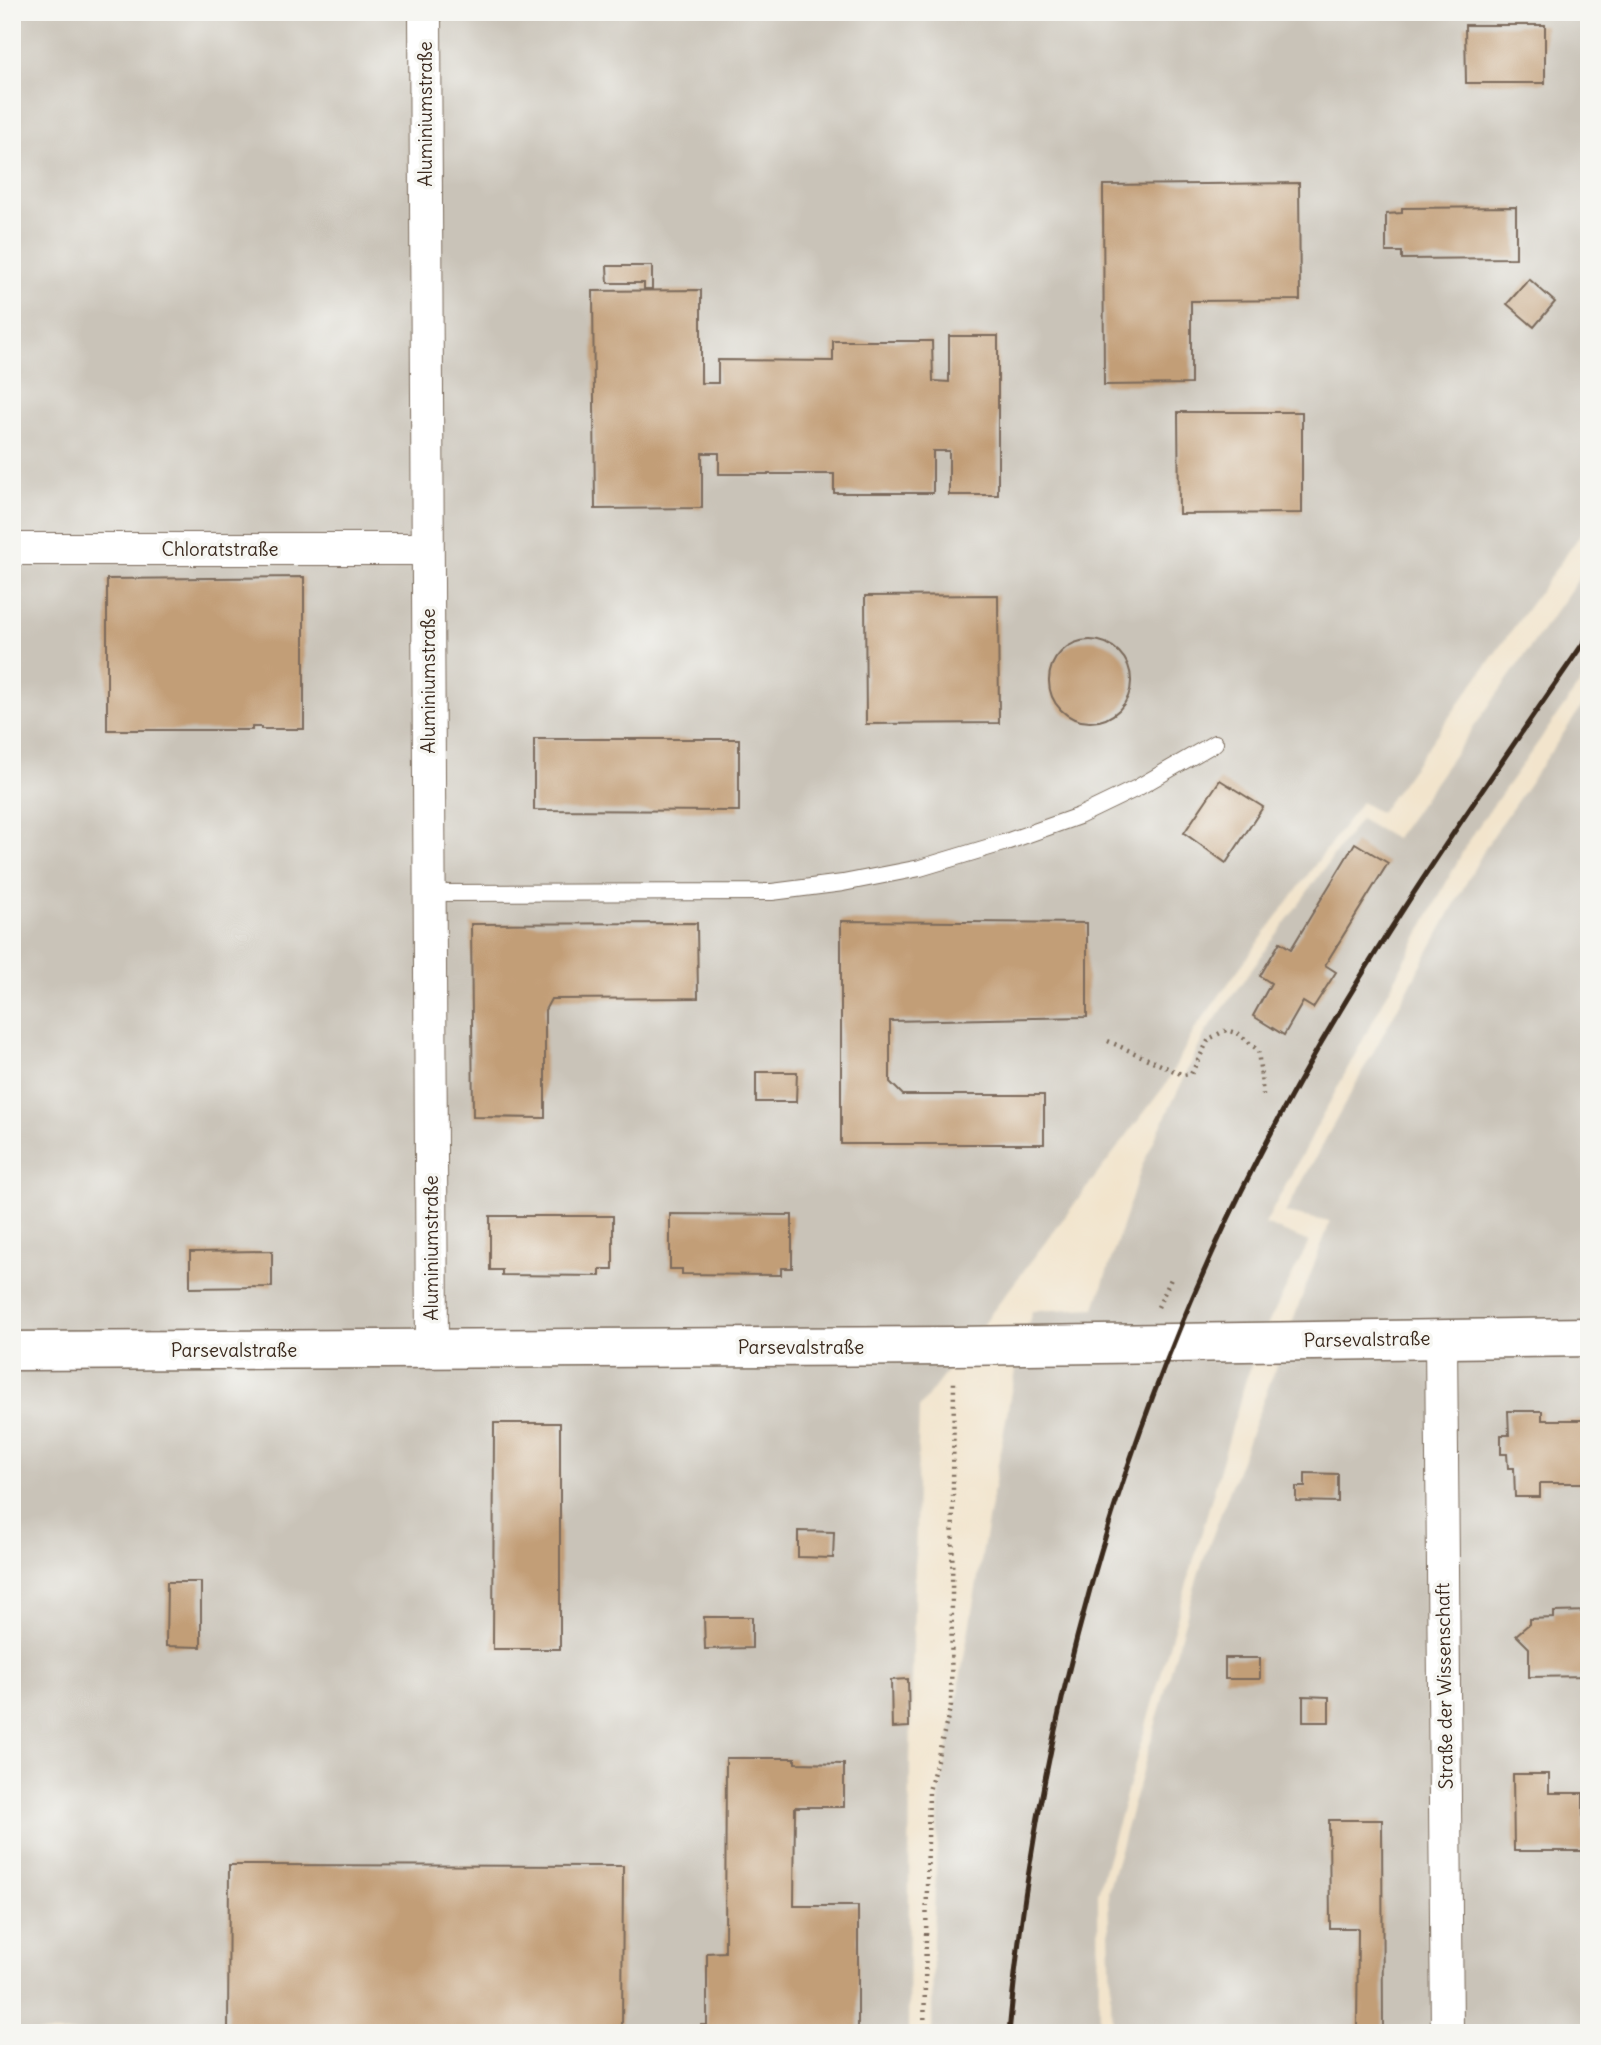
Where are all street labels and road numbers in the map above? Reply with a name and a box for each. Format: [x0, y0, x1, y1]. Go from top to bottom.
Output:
street label: Aluminiumstraße [413, 41, 437, 187]
street label: Chloratstraße [161, 537, 279, 561]
street label: Aluminiumstraße [416, 608, 440, 754]
street label: Aluminiumstraße [419, 1175, 443, 1321]
street label: Parsevalstraße [1303, 1326, 1431, 1352]
street label: Parsevalstraße [738, 1335, 864, 1359]
street label: Parsevalstraße [171, 1338, 297, 1362]
street label: Straße der Wissenschaft [1430, 1583, 1458, 1789]

